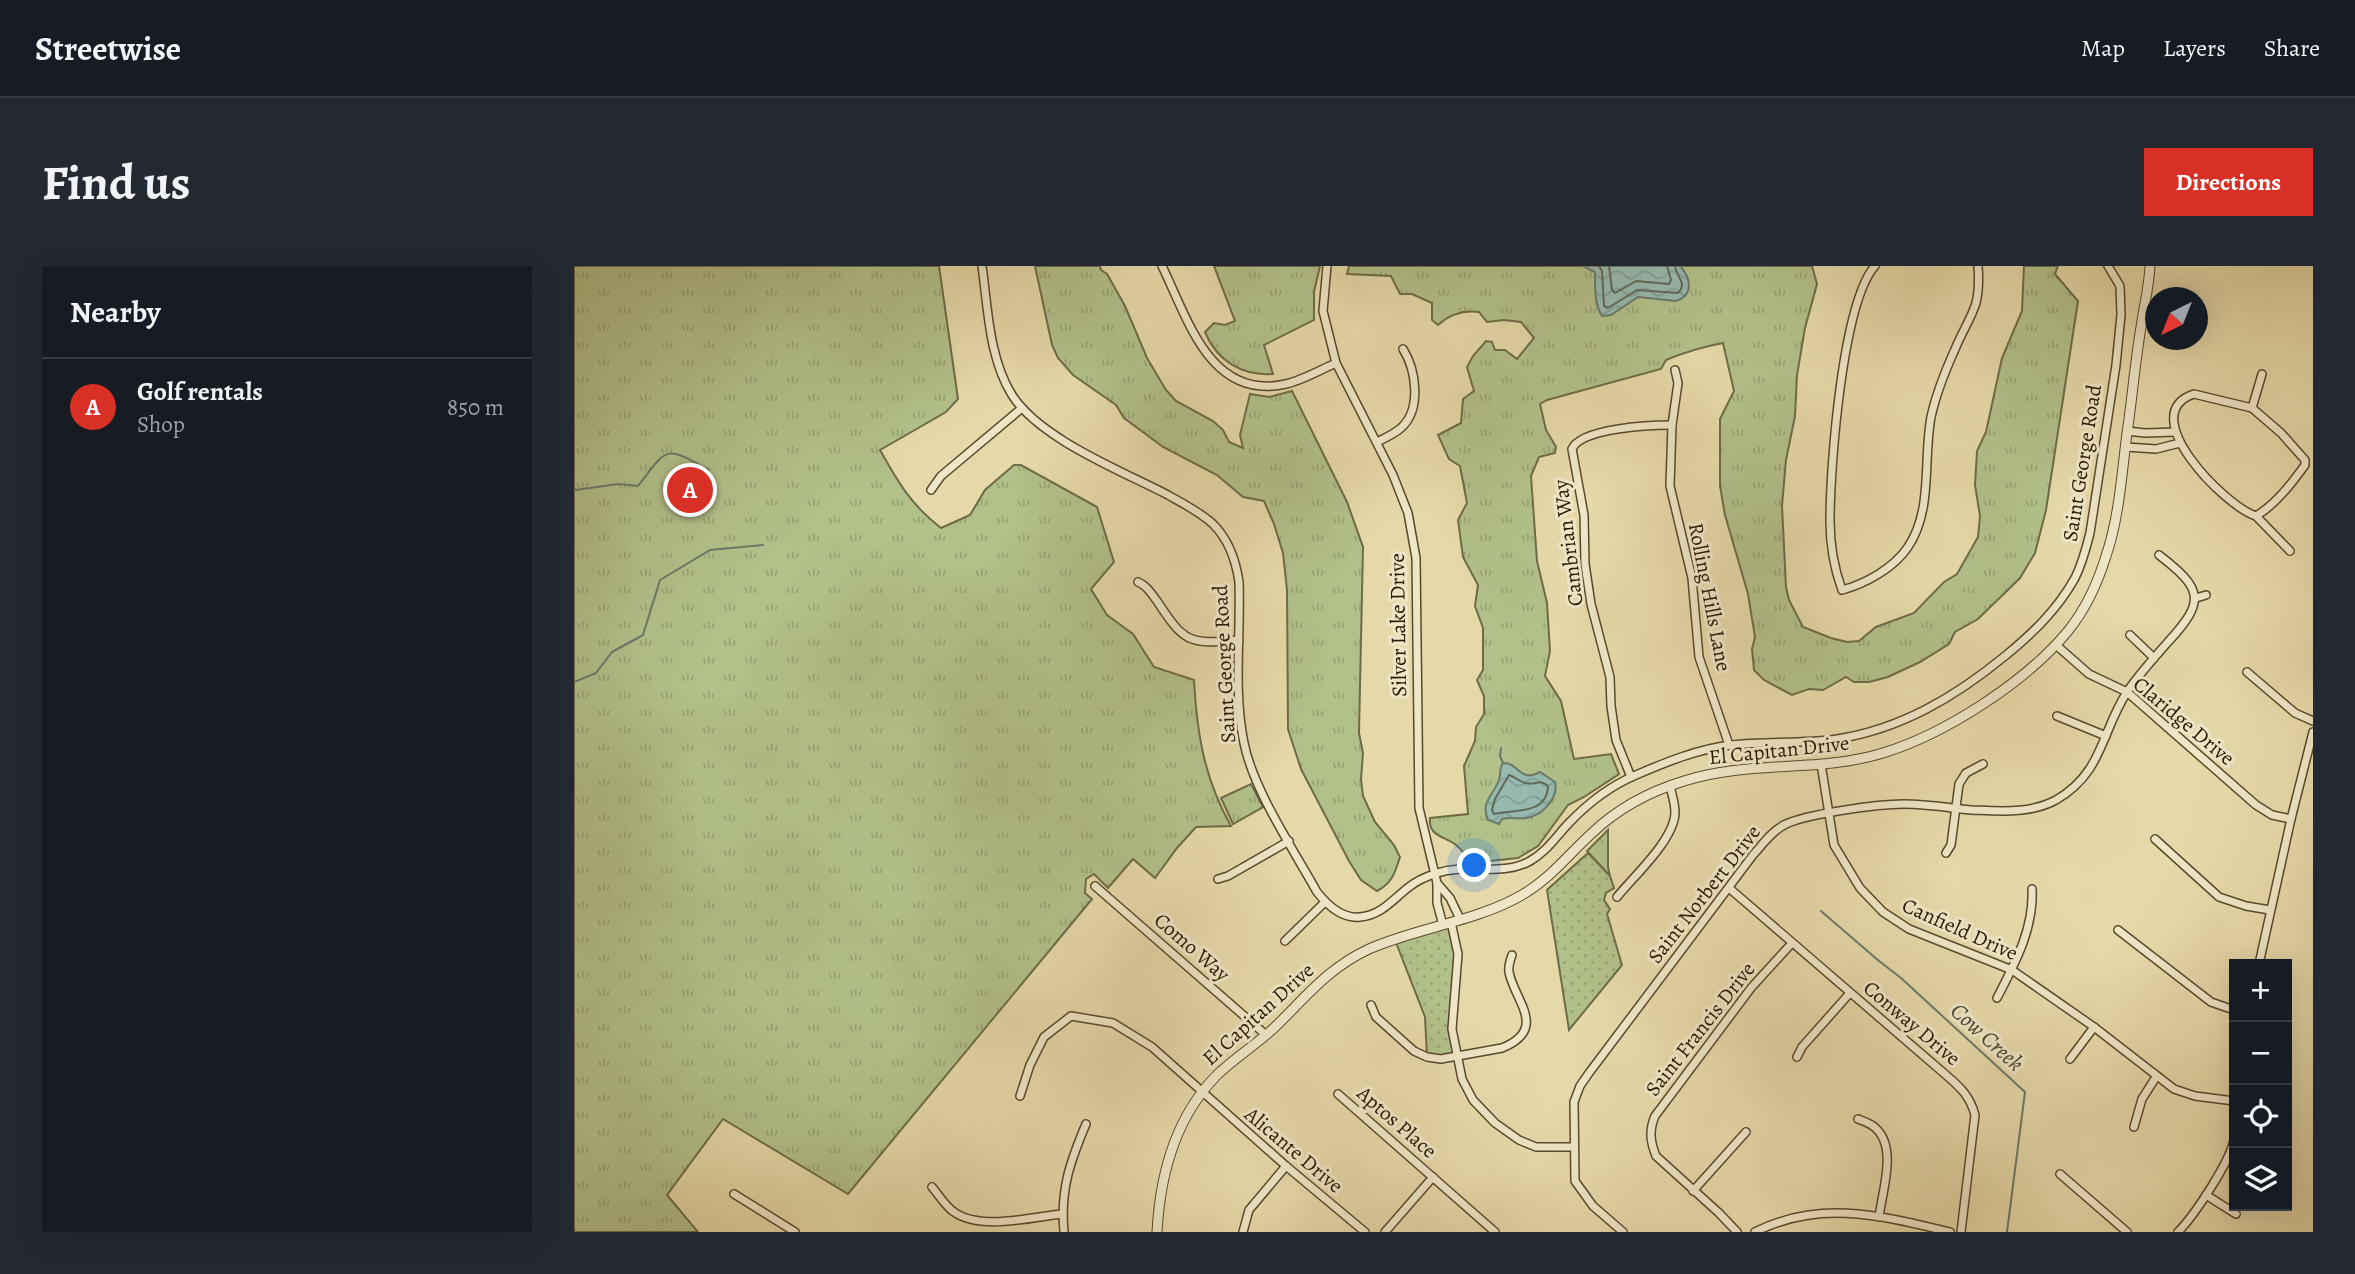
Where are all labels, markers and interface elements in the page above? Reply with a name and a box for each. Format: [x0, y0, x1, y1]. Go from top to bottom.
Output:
text: Streetwise [35, 26, 181, 71]
text: Map [2081, 32, 2125, 64]
text: Layers [2163, 32, 2226, 64]
text: Share [2264, 32, 2320, 64]
button: Directions [2144, 148, 2313, 216]
text: Find us [42, 149, 190, 216]
north arrow [2145, 287, 2208, 350]
text: Nearby [70, 292, 161, 332]
text: Golf rentals [137, 374, 263, 409]
street label: Saint George Road [2056, 382, 2108, 543]
text: A [86, 392, 100, 423]
text: 850 m [447, 392, 504, 423]
text: Shop [137, 409, 185, 440]
pin: A [667, 464, 713, 516]
street label: Cambrian Way [1546, 478, 1590, 608]
street label: Rolling Hills Lane [1682, 520, 1738, 674]
street label: Silver Lake Drive [1383, 553, 1413, 697]
street label: Saint George Road [1206, 583, 1242, 744]
street label: Claridge Drive [2127, 670, 2241, 772]
street label: El Capitan Drive [1707, 729, 1851, 771]
street label: Saint Norbert Drive [1641, 819, 1767, 969]
your location [1457, 848, 1491, 882]
street label: Canfield Drive [1898, 891, 2022, 967]
street label: Como Way [1148, 906, 1236, 988]
street label: El Capitan Drive [1196, 956, 1320, 1072]
street label: Saint Francis Drive [1639, 956, 1761, 1102]
map controls [2229, 959, 2292, 1211]
button: + [2229, 959, 2292, 1022]
street label: Conway Drive [1857, 974, 1967, 1072]
water label: Cow Creek [1944, 996, 2030, 1078]
button: − [2229, 1022, 2292, 1085]
street label: Aptos Place [1350, 1079, 1443, 1165]
button: locate [2229, 1085, 2292, 1148]
street label: Alicante Drive [1238, 1100, 1349, 1199]
button: layers [2229, 1148, 2292, 1211]

